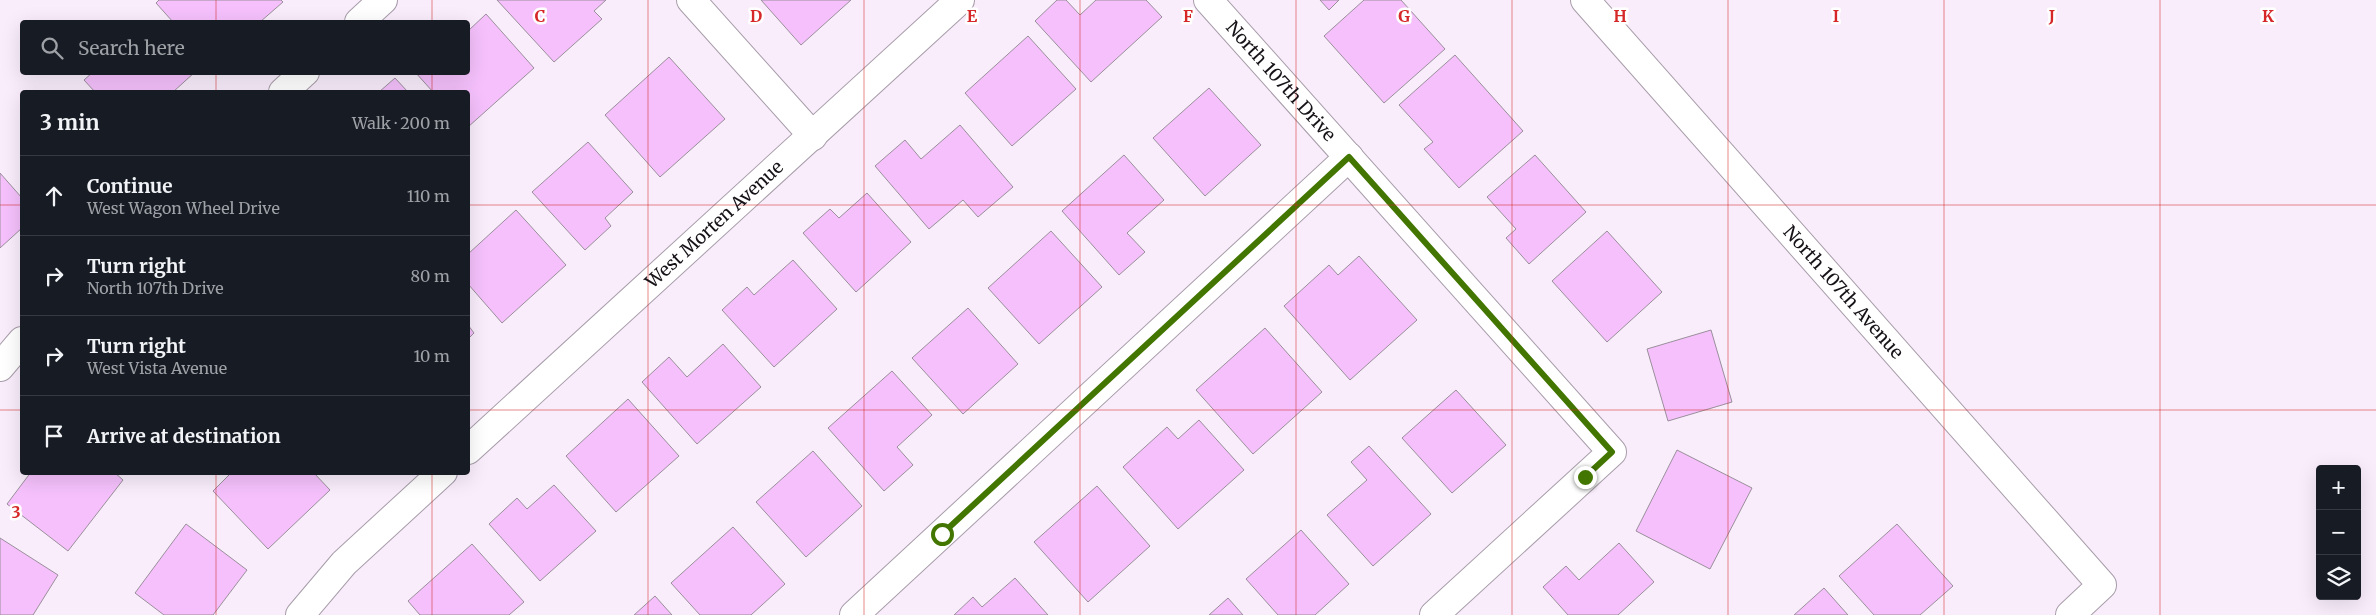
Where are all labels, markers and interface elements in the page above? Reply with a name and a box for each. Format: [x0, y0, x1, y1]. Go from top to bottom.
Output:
text: C [535, 6, 545, 26]
text: D [750, 6, 762, 26]
text: E [967, 6, 978, 26]
text: F [1183, 6, 1193, 26]
text: G [1398, 6, 1410, 26]
text: H [1613, 6, 1627, 26]
text: I [1833, 6, 1839, 26]
text: J [2048, 6, 2055, 26]
text: K [2262, 6, 2274, 26]
street label: North 107th Drive [1221, 16, 1341, 146]
search box [20, 20, 470, 75]
icon: search [38, 34, 66, 62]
text: Search here [78, 36, 185, 60]
text: 3 min [40, 109, 99, 136]
text: Walk · 200 m [352, 113, 450, 133]
street label: West Morten Avenue [640, 155, 788, 294]
text: Continue [87, 174, 173, 198]
icon: ahead [40, 182, 68, 210]
text: 110 m [407, 186, 450, 206]
text: West Wagon Wheel Drive [87, 198, 280, 218]
street label: North 107th Avenue [1779, 220, 1909, 363]
text: Turn right [87, 254, 186, 278]
icon: right [40, 262, 68, 290]
text: 80 m [411, 266, 450, 286]
text: North 107th Drive [87, 278, 224, 298]
text: Turn right [87, 334, 186, 358]
icon: right [40, 342, 68, 370]
text: 10 m [413, 346, 450, 366]
text: West Vista Avenue [87, 358, 227, 378]
icon: arrive [40, 422, 68, 450]
text: Arrive at destination [87, 424, 281, 448]
map controls [2316, 465, 2361, 600]
button: + [2316, 465, 2361, 510]
route end [1574, 466, 1597, 489]
text: 3 [11, 502, 21, 522]
button: − [2316, 510, 2361, 555]
route start [931, 523, 954, 546]
button: layers [2316, 555, 2361, 600]

